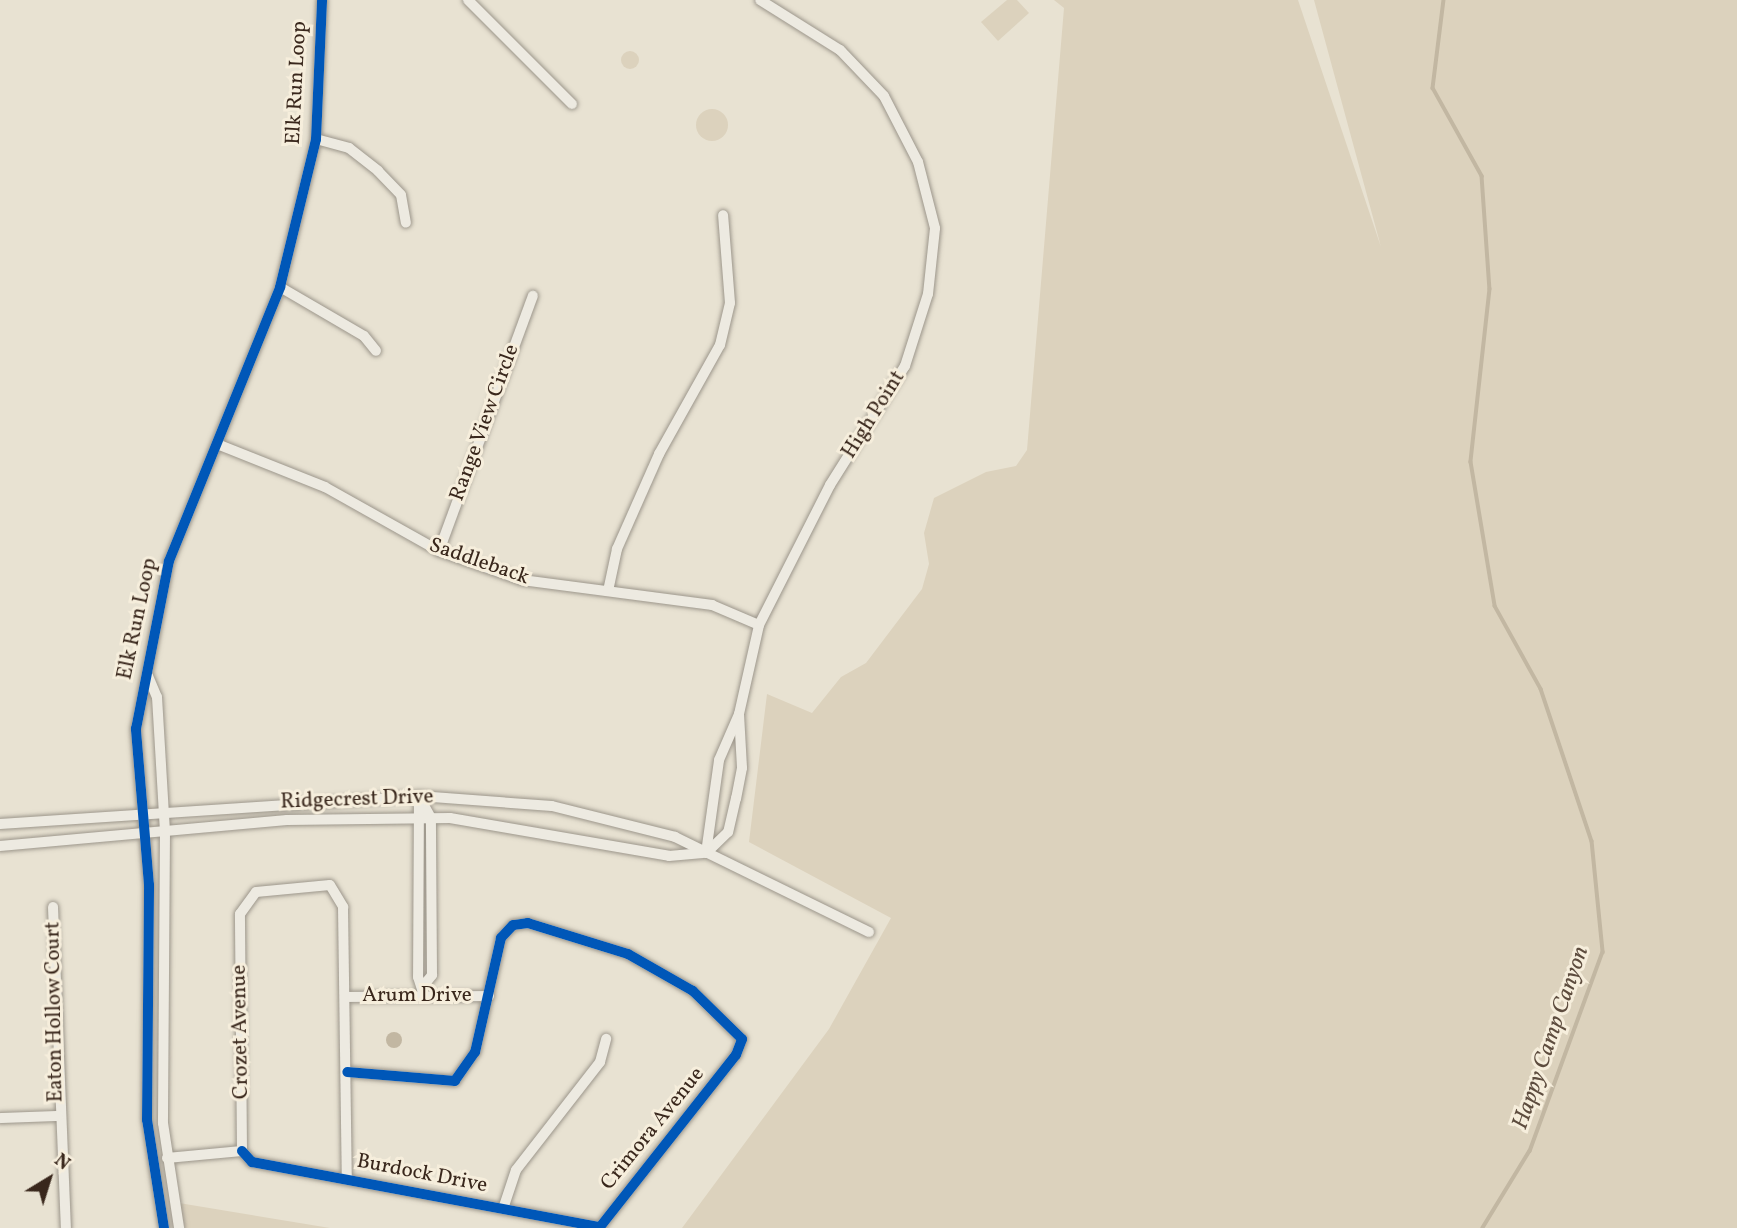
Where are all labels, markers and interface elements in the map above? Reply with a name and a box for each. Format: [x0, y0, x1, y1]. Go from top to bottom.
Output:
street label: Elk Run Loop [281, 21, 313, 145]
street label: Range View Circle [445, 341, 525, 505]
street label: High Point [837, 366, 911, 464]
street label: Saddleback [426, 533, 532, 591]
street label: Elk Run Loop [113, 556, 163, 682]
street label: Ridgecrest Drive [280, 785, 434, 815]
street label: Eaton Hollow Court [41, 921, 69, 1103]
water label: Happy Camp Canyon [1507, 943, 1595, 1133]
street label: Crozet Avenue [227, 965, 255, 1099]
street label: Arum Drive [362, 983, 472, 1009]
street label: Crimora Avenue [596, 1062, 710, 1196]
north arrow [14, 1144, 84, 1214]
text: N [48, 1148, 75, 1177]
street label: Burdock Drive [355, 1149, 489, 1199]

